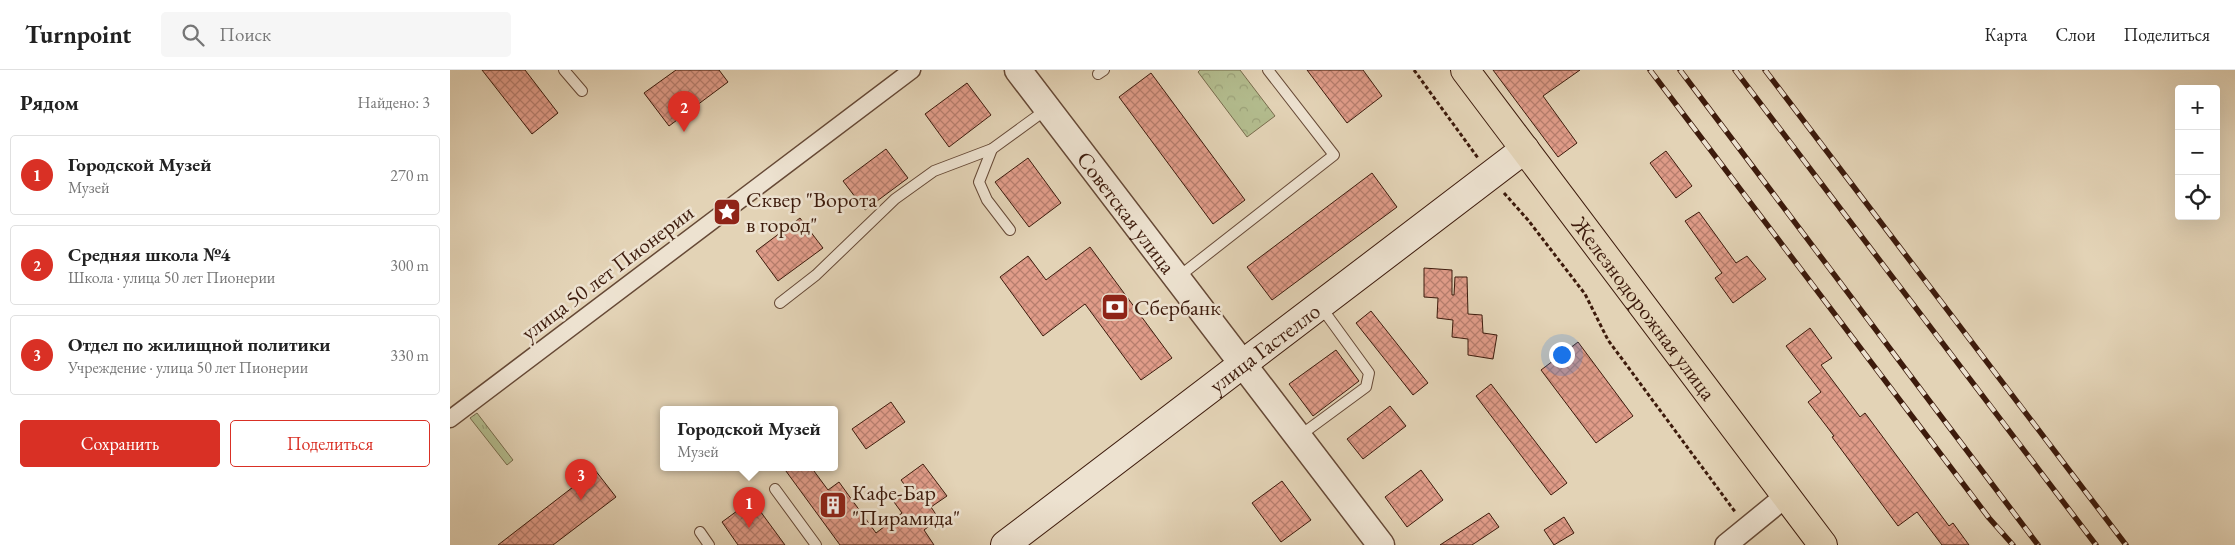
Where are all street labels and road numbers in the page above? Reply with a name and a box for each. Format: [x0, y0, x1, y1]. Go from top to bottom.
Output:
street label: Советская улица [1070, 145, 1182, 280]
street label: улица 50 лет Пионерии [515, 198, 700, 347]
street label: Железнодорожная улица [1565, 210, 1723, 406]
street label: улица Гастелло [1203, 296, 1326, 399]

